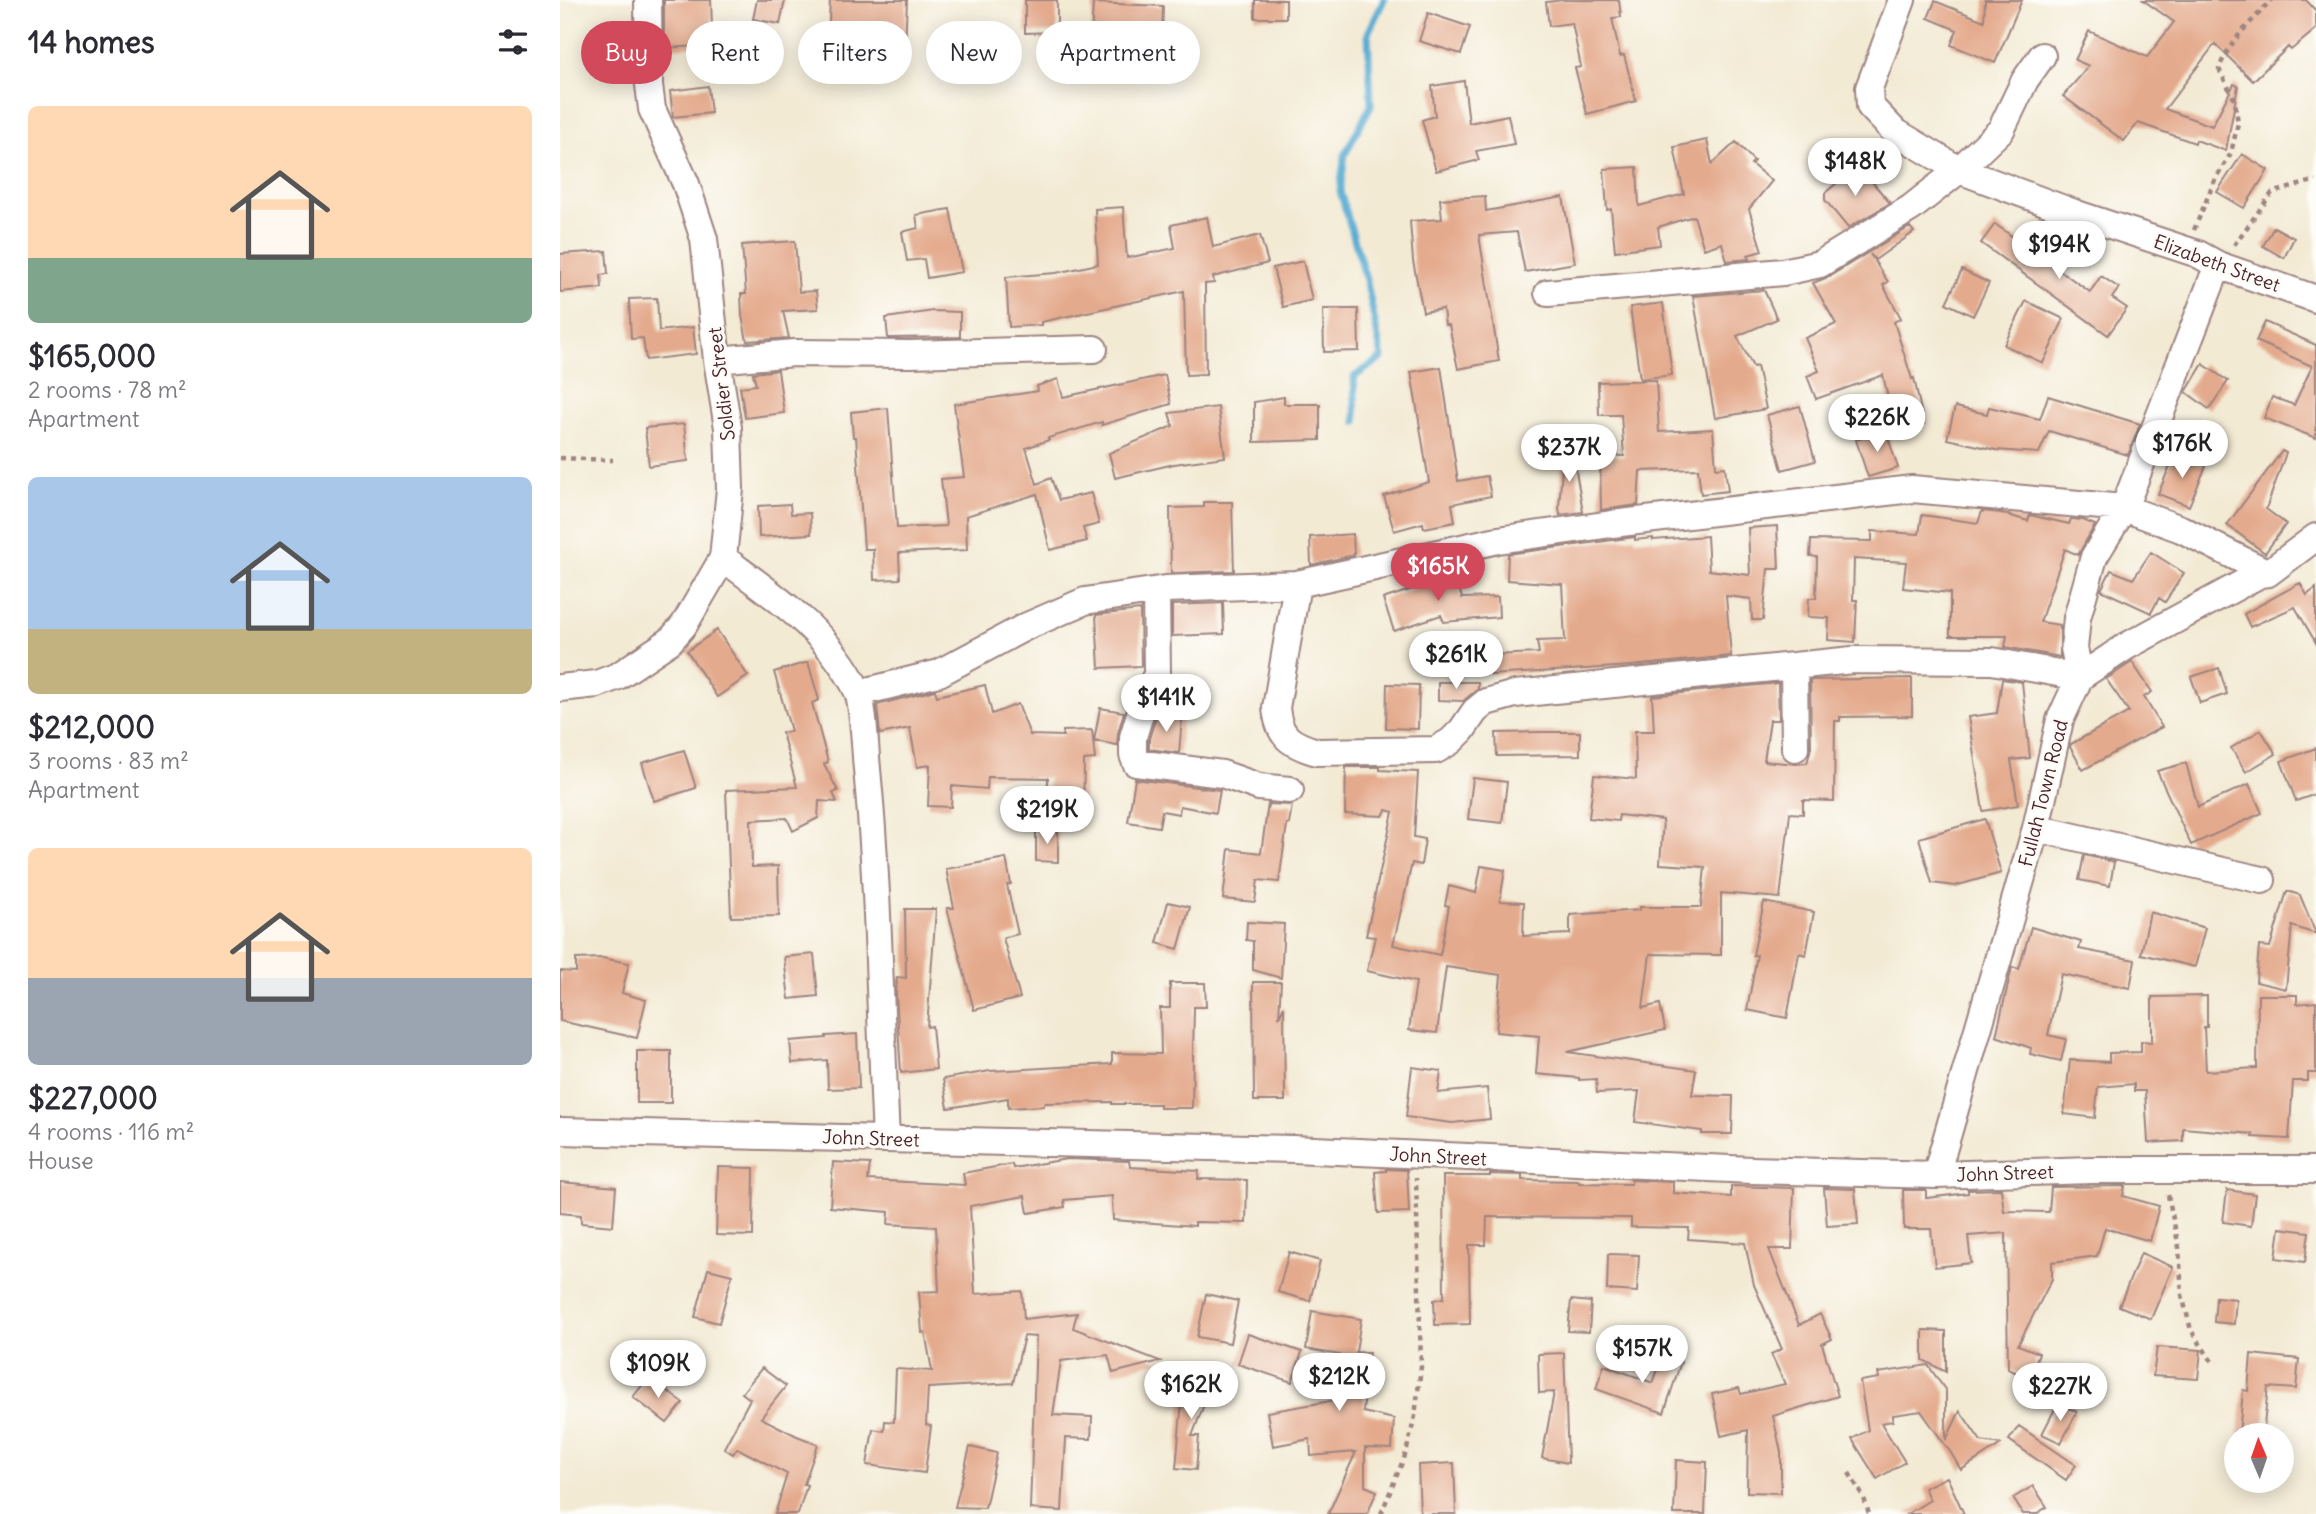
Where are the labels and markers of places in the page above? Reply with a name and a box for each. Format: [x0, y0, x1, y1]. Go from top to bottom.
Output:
pin: $148K [1806, 138, 1904, 198]
pin: $194K [2010, 222, 2108, 281]
pin: $226K [1828, 394, 1926, 454]
pin: $176K [2133, 420, 2231, 480]
pin: $237K [1520, 424, 1618, 484]
pin: $165K [1389, 544, 1487, 603]
pin: $261K [1407, 632, 1505, 691]
pin: $141K [1117, 674, 1215, 734]
pin: $219K [998, 786, 1096, 846]
pin: $157K [1593, 1326, 1691, 1385]
pin: $109K [609, 1340, 707, 1400]
pin: $212K [1290, 1354, 1388, 1413]
pin: $162K [1142, 1362, 1240, 1421]
pin: $227K [2011, 1364, 2109, 1423]

